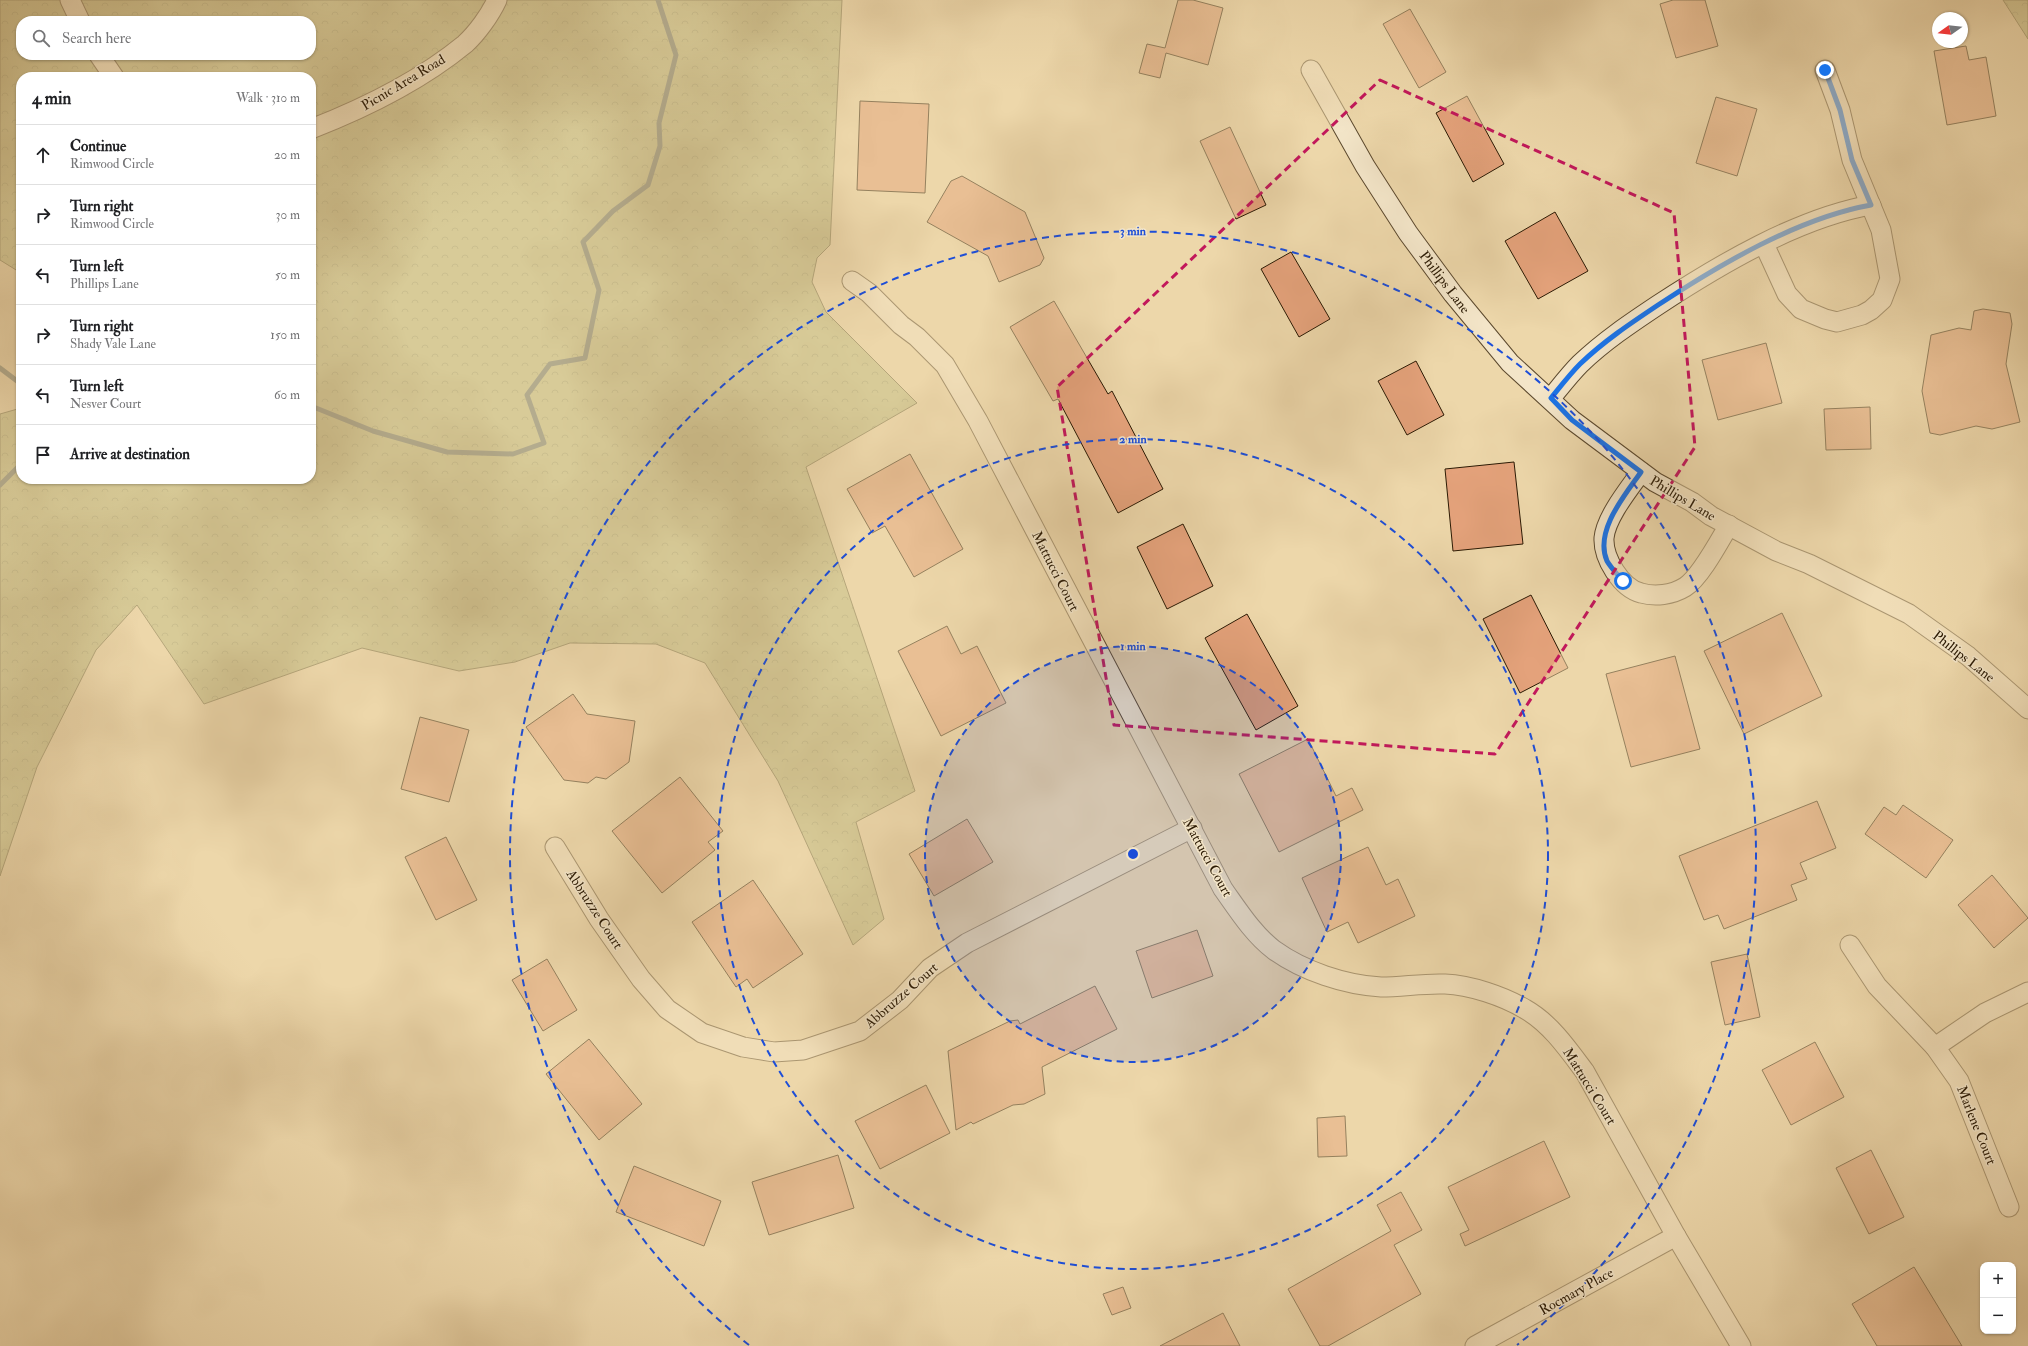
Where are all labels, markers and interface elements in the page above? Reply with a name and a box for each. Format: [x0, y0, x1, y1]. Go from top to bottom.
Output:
north arrow [1932, 12, 1968, 48]
search box [16, 16, 316, 60]
icon: search [30, 27, 52, 49]
text: Search here [62, 29, 131, 48]
street label: Picnic Area Road [358, 51, 448, 114]
route end [1816, 61, 1834, 79]
text: 4 min [32, 88, 71, 109]
text: Walk · 310 m [236, 90, 300, 106]
text: Continue [70, 137, 126, 156]
icon: ahead [32, 144, 54, 166]
text: 20 m [274, 147, 300, 163]
text: Rimwood Circle [70, 156, 154, 172]
text: Turn right [70, 197, 133, 216]
icon: right [32, 204, 54, 226]
text: 30 m [276, 207, 300, 223]
text: Rimwood Circle [70, 216, 154, 232]
text: 3 min [1120, 224, 1147, 239]
street label: Phillips Lane [1415, 248, 1474, 318]
text: Turn left [70, 257, 124, 276]
icon: left [32, 264, 54, 286]
text: 50 m [275, 267, 300, 283]
text: Phillips Lane [70, 276, 139, 292]
text: Turn right [70, 317, 133, 336]
icon: right [32, 324, 54, 346]
text: 150 m [270, 327, 300, 343]
text: Shady Vale Lane [70, 336, 156, 352]
text: Turn left [70, 377, 124, 396]
icon: left [32, 384, 54, 406]
text: 60 m [274, 387, 300, 403]
text: Nesver Court [70, 396, 141, 412]
text: 2 min [1119, 432, 1147, 447]
icon: arrive [32, 444, 54, 466]
text: Arrive at destination [70, 445, 190, 464]
street label: Phillips Lane [1646, 472, 1719, 526]
street label: Mattucci Court [1028, 528, 1083, 614]
route start [1614, 572, 1632, 590]
street label: Phillips Lane [1929, 627, 1998, 687]
text: 1 min [1120, 639, 1147, 654]
street label: Mattucci Court [1179, 815, 1236, 900]
centre of rings [1126, 847, 1140, 861]
street label: Abbruzze Court [562, 865, 627, 953]
street label: Abbruzze Court [861, 959, 942, 1032]
street label: Mattucci Court [1559, 1045, 1620, 1128]
street label: Marlene Court [1953, 1083, 2000, 1168]
map controls [1980, 1262, 2016, 1334]
button: + [1980, 1262, 2016, 1298]
street label: Rocmary Place [1536, 1264, 1617, 1320]
button: − [1980, 1298, 2016, 1334]

